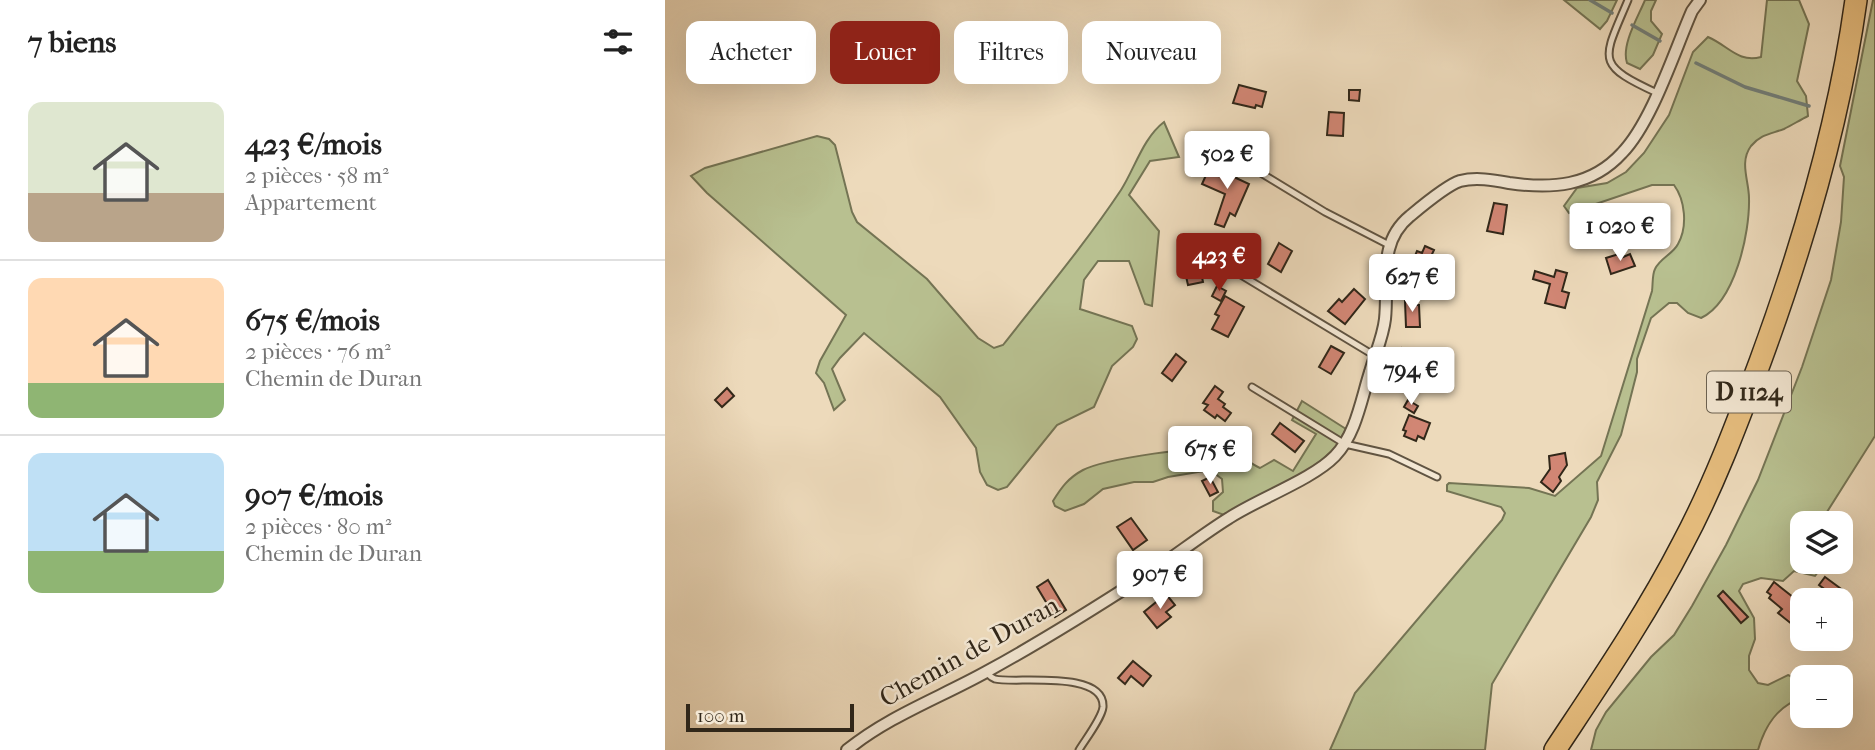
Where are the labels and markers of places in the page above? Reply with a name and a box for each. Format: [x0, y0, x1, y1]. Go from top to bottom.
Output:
pin: 502 € [1178, 132, 1276, 191]
pin: 1 020 € [1555, 204, 1685, 263]
pin: 423 € [1170, 233, 1268, 293]
pin: 627 € [1363, 254, 1461, 314]
pin: 794 € [1362, 348, 1460, 407]
pin: 675 € [1161, 426, 1259, 486]
pin: 907 € [1111, 552, 1209, 611]

